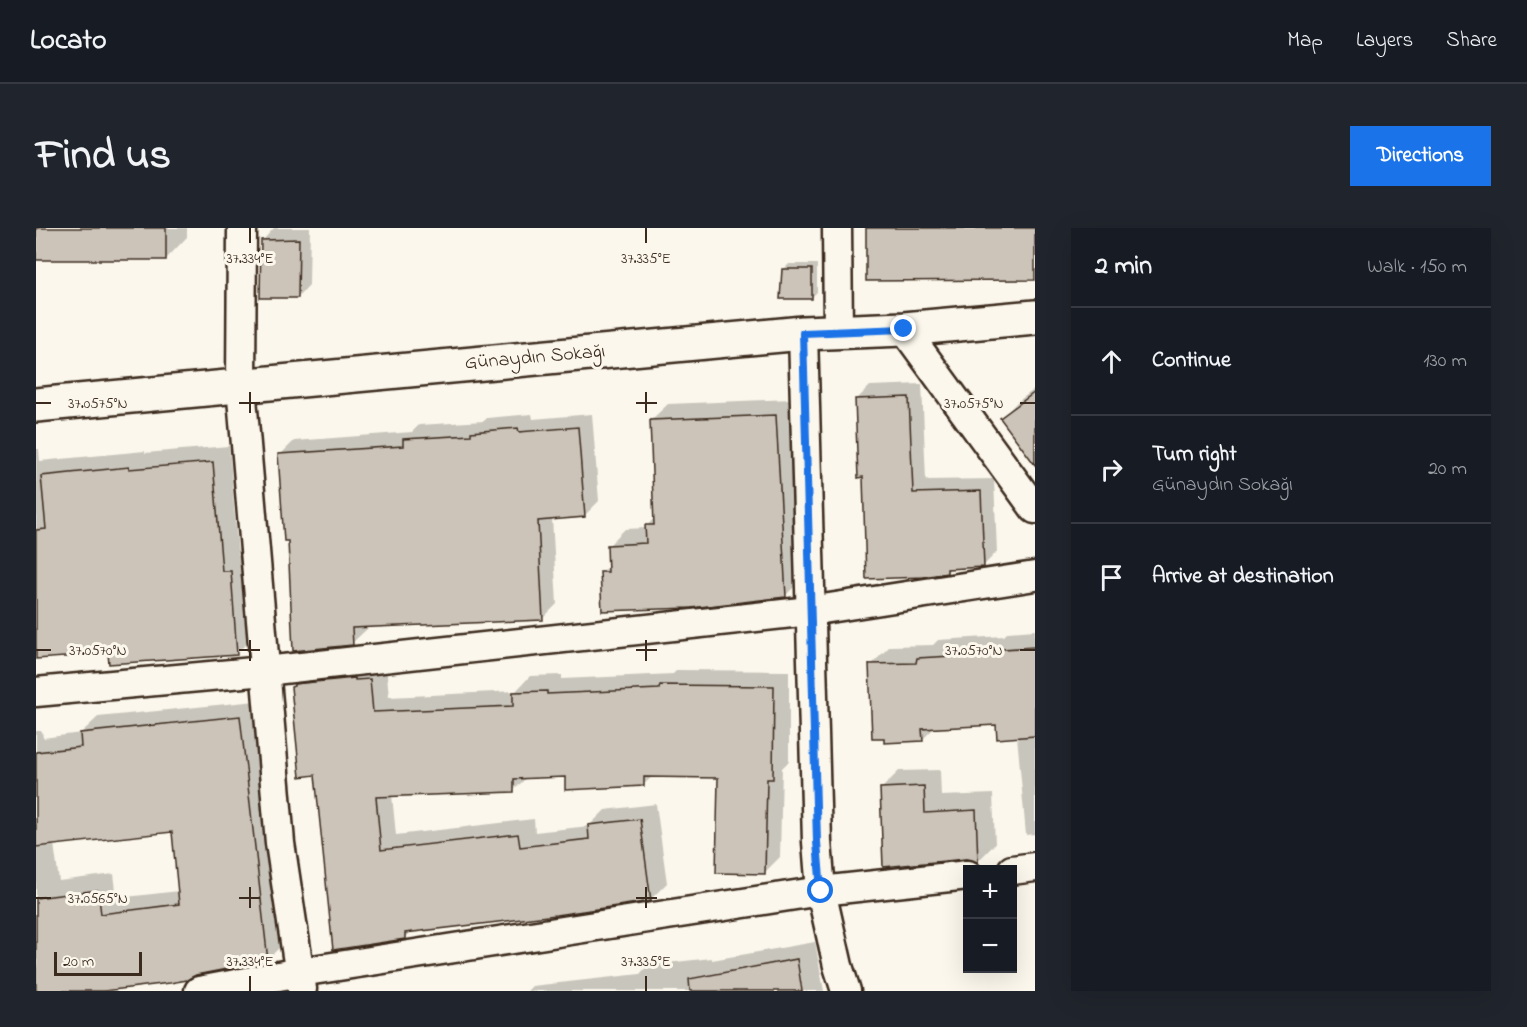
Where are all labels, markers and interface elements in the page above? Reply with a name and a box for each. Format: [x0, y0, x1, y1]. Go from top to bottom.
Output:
text: Locato [30, 21, 106, 62]
text: Map [1287, 26, 1323, 56]
text: Layers [1356, 26, 1413, 56]
text: Share [1446, 26, 1497, 56]
text: Find us [36, 126, 171, 187]
button: Directions [1350, 126, 1491, 186]
text: 37.334°E [226, 248, 274, 270]
text: 37.335°E [621, 248, 671, 270]
text: 2 min [1095, 248, 1152, 286]
text: Walk · 150 m [1367, 253, 1467, 282]
route end [890, 315, 916, 341]
street label: Günaydın Sokağı [464, 337, 606, 380]
icon: ahead [1095, 345, 1128, 378]
text: Continue [1152, 345, 1231, 377]
text: 130 m [1423, 347, 1467, 376]
text: 37.0575°N [68, 393, 128, 415]
text: 37.0575°N [944, 393, 1004, 415]
text: Turn right [1152, 439, 1237, 471]
icon: right [1095, 453, 1128, 486]
text: 20 m [1428, 455, 1467, 484]
text: Günaydın Sokağı [1152, 471, 1293, 500]
icon: arrive [1095, 561, 1128, 594]
text: Arrive at destination [1152, 561, 1334, 593]
text: 37.0570°N [69, 640, 127, 662]
text: 37.0570°N [945, 640, 1003, 662]
map controls [963, 865, 1017, 973]
button: + [963, 865, 1017, 919]
route start [807, 877, 833, 903]
text: 37.0565°N [68, 888, 128, 910]
button: − [963, 919, 1017, 973]
scale bar [54, 949, 142, 976]
text: 20 m [63, 950, 94, 974]
text: 37.334°E [226, 951, 274, 973]
text: 37.335°E [621, 951, 671, 973]

